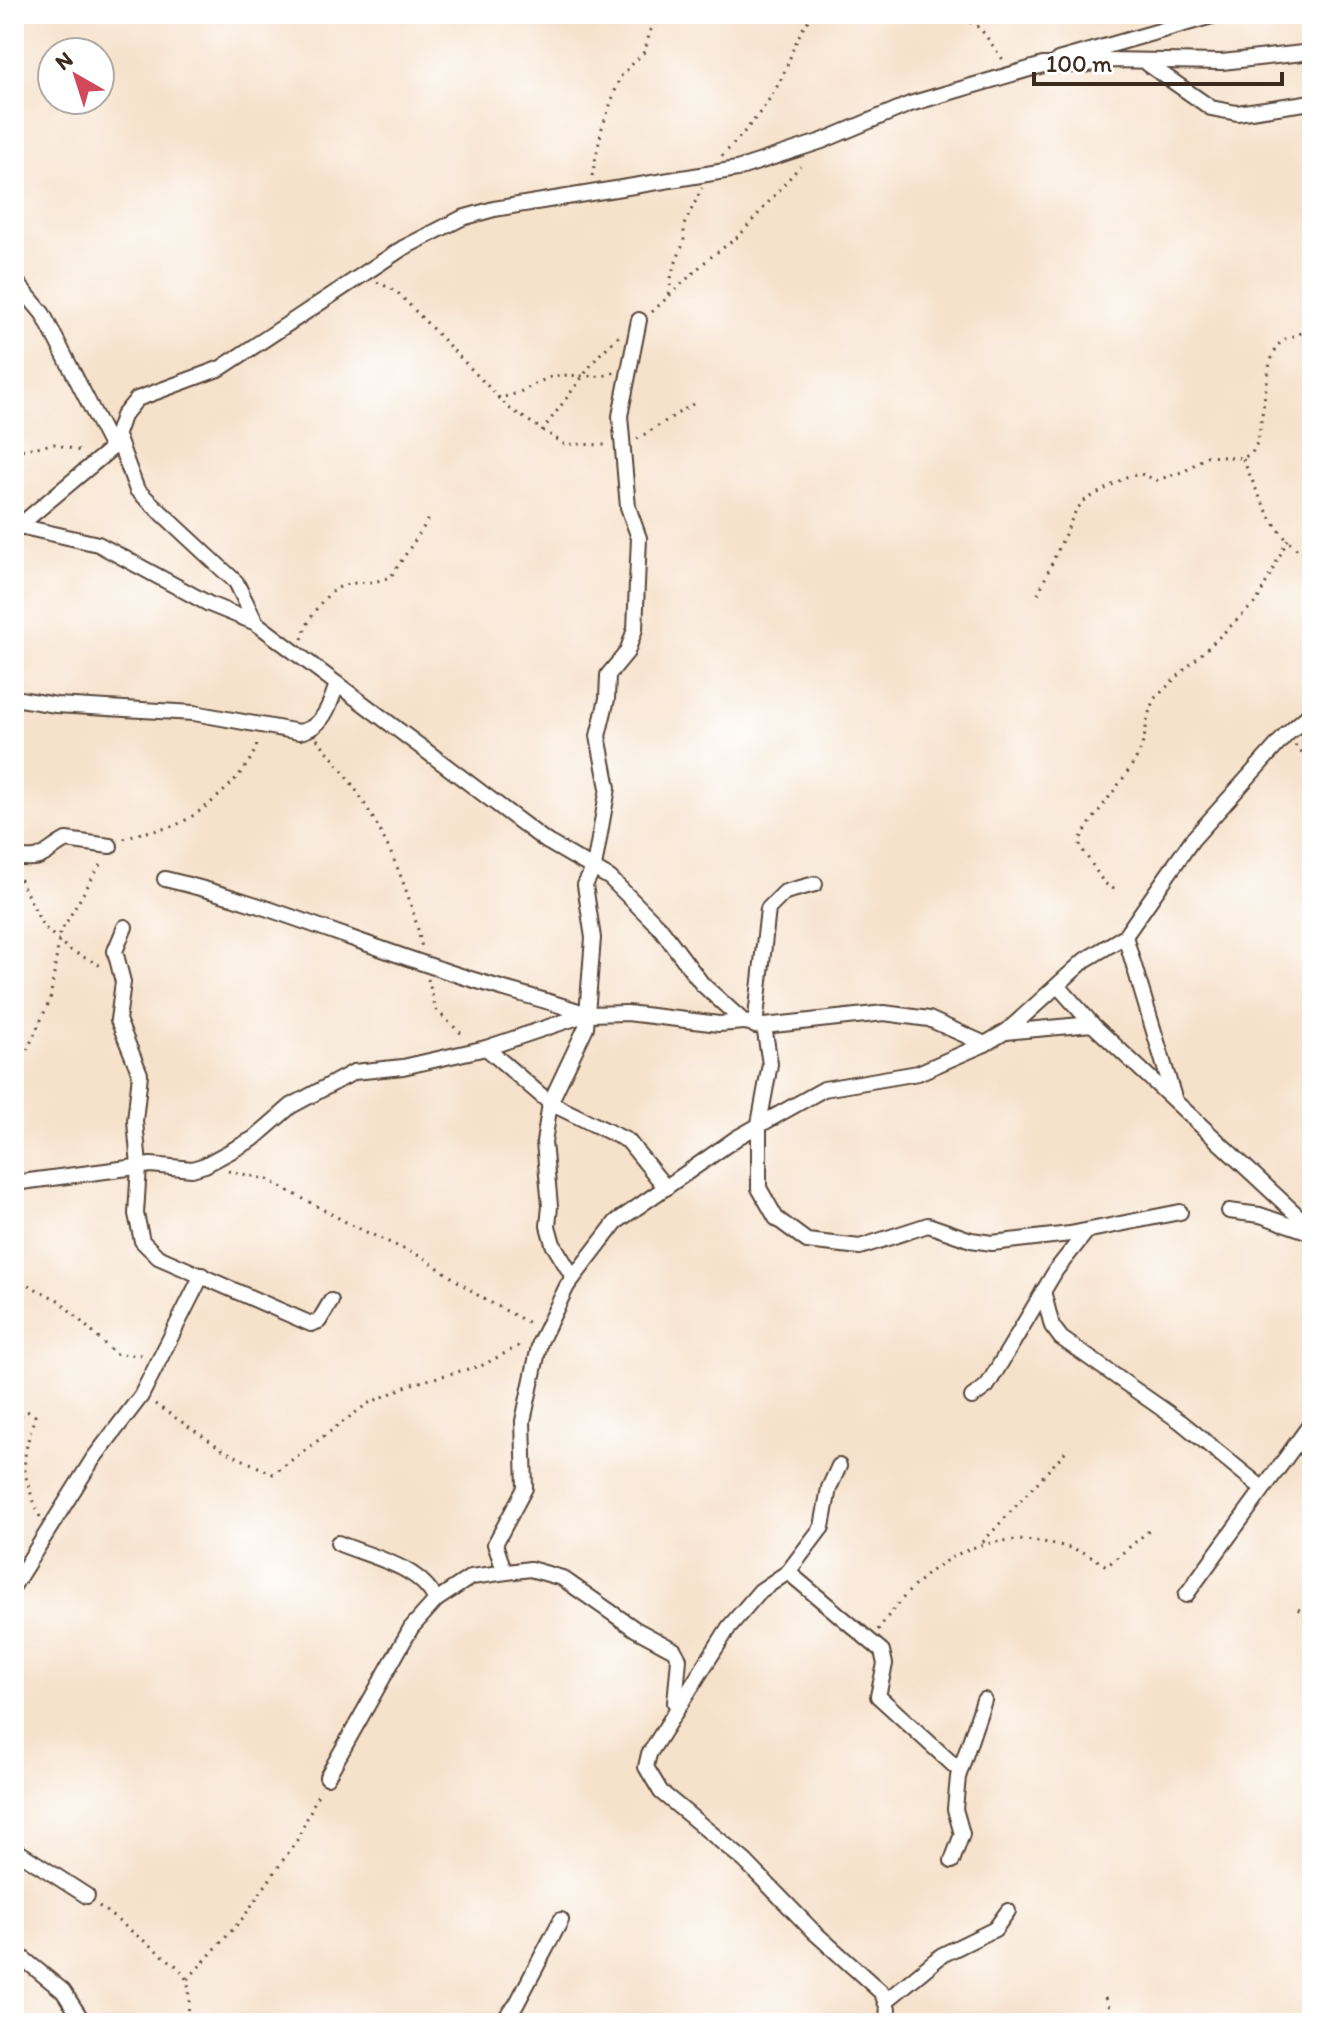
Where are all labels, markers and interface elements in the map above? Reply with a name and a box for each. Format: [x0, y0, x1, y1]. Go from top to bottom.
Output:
north arrow [36, 36, 116, 116]
scale bar [1034, 36, 1282, 86]
text: N [49, 46, 78, 76]
text: 100 m [1046, 49, 1112, 78]

